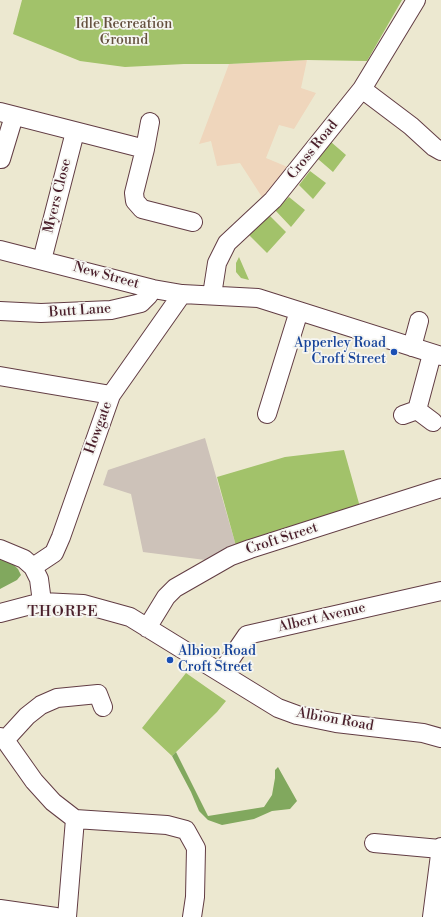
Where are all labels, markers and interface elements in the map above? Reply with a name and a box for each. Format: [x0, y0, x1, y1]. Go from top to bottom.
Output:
park label: Idle Recreation Ground [76, 17, 172, 50]
street label: Cross Road [284, 117, 342, 183]
street label: Myers Close [41, 157, 75, 235]
street label: New Street [71, 259, 141, 293]
street label: Butt Lane [48, 300, 112, 322]
place label: Apperley Road Croft Street [294, 336, 386, 368]
marker: Apperley Road Croft Street [389, 347, 399, 357]
street label: Howgate [82, 399, 116, 457]
street label: Croft Street [244, 519, 320, 559]
street label: Albert Avenue [277, 600, 367, 636]
district label: THORPE [27, 603, 99, 621]
place label: Albion Road Croft Street [178, 644, 256, 676]
marker: Albion Road Croft Street [165, 655, 175, 665]
street label: Albion Road [295, 705, 375, 735]

